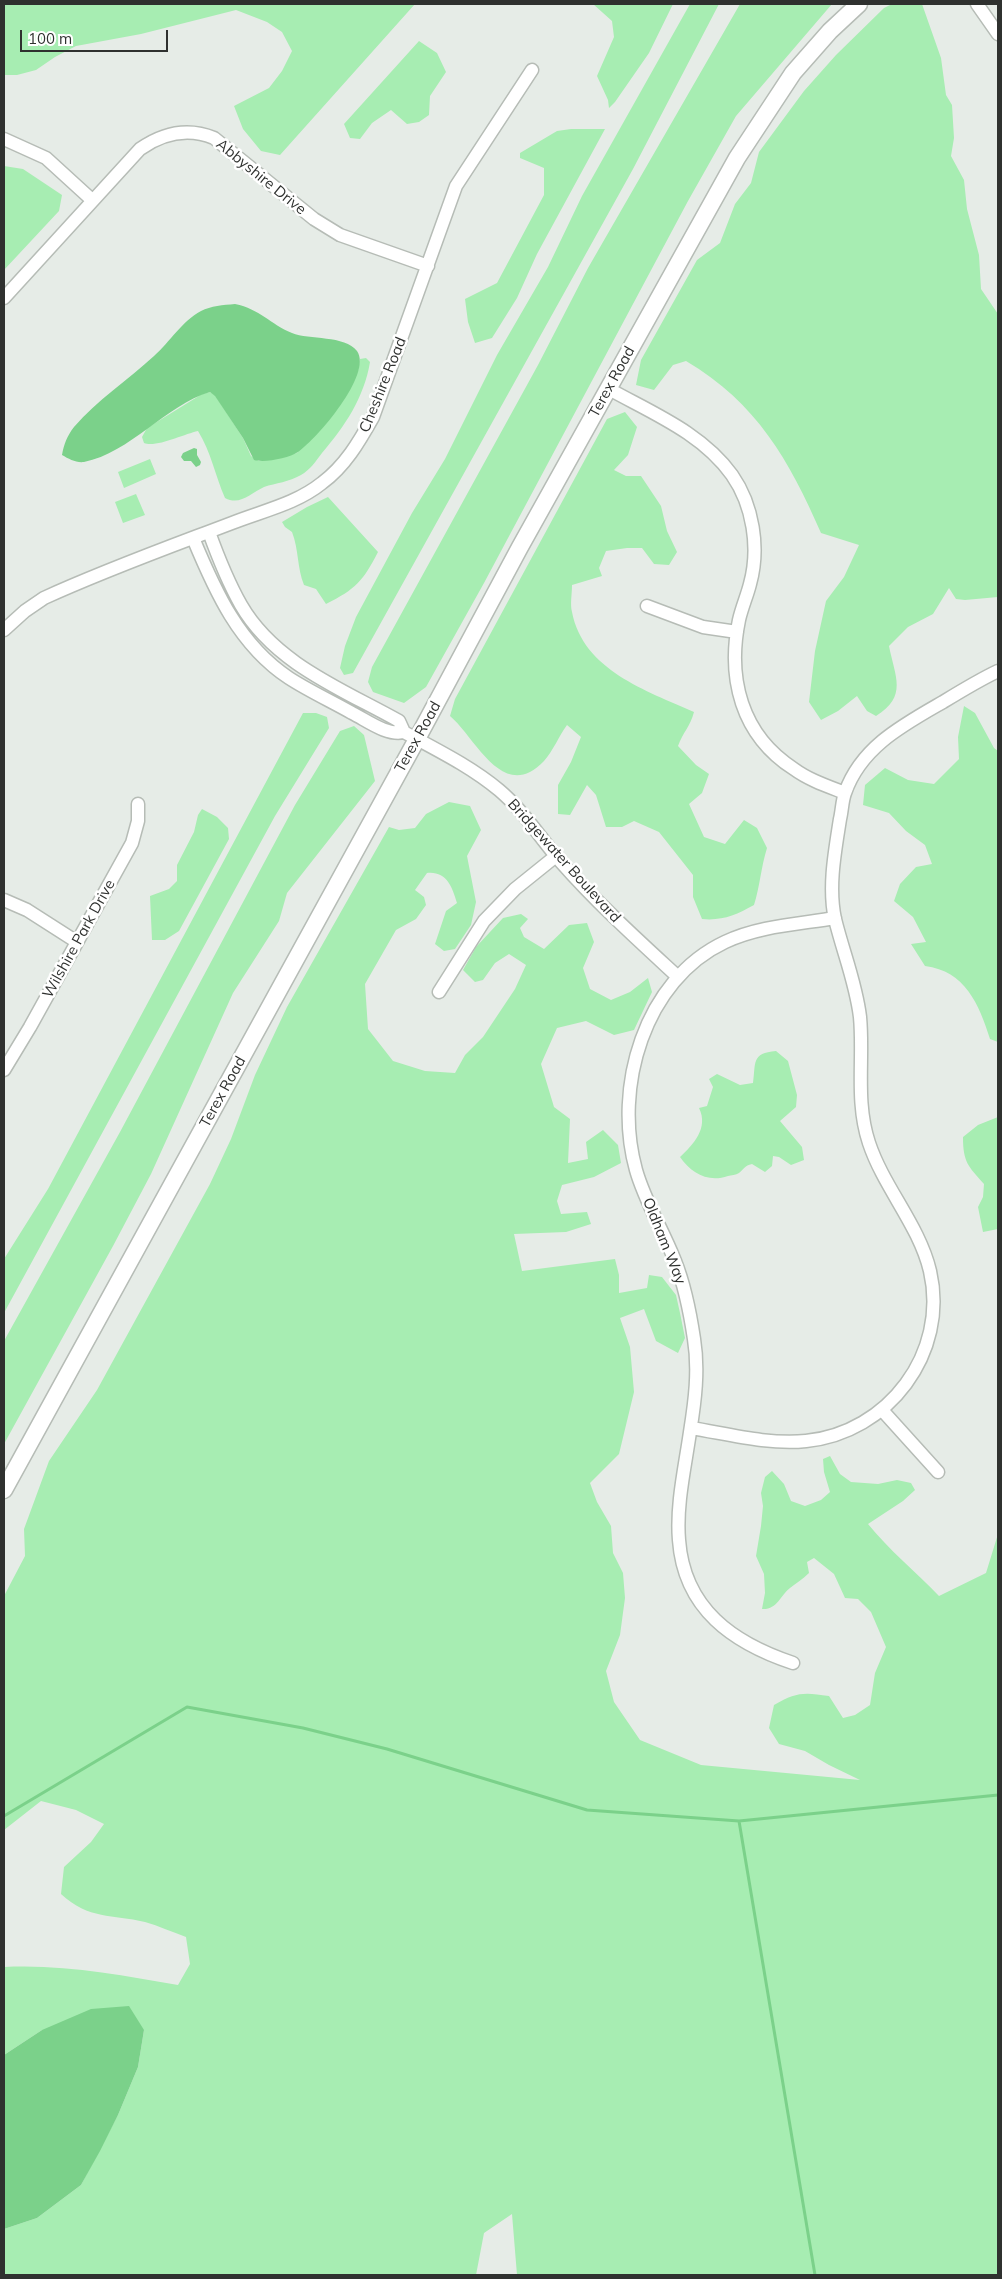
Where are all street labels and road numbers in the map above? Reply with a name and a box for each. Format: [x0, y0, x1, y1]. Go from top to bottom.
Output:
street label: Abbyshire Drive [213, 135, 309, 219]
street label: Cheshire Road [356, 335, 410, 435]
street label: Terex Road [585, 343, 639, 421]
street label: Terex Road [391, 698, 445, 776]
street label: Bridgewater Boulevard [504, 795, 624, 927]
street label: Wilshire Park Drive [39, 877, 119, 1001]
street label: Terex Road [196, 1053, 250, 1131]
street label: Oldham Way [638, 1195, 690, 1287]

